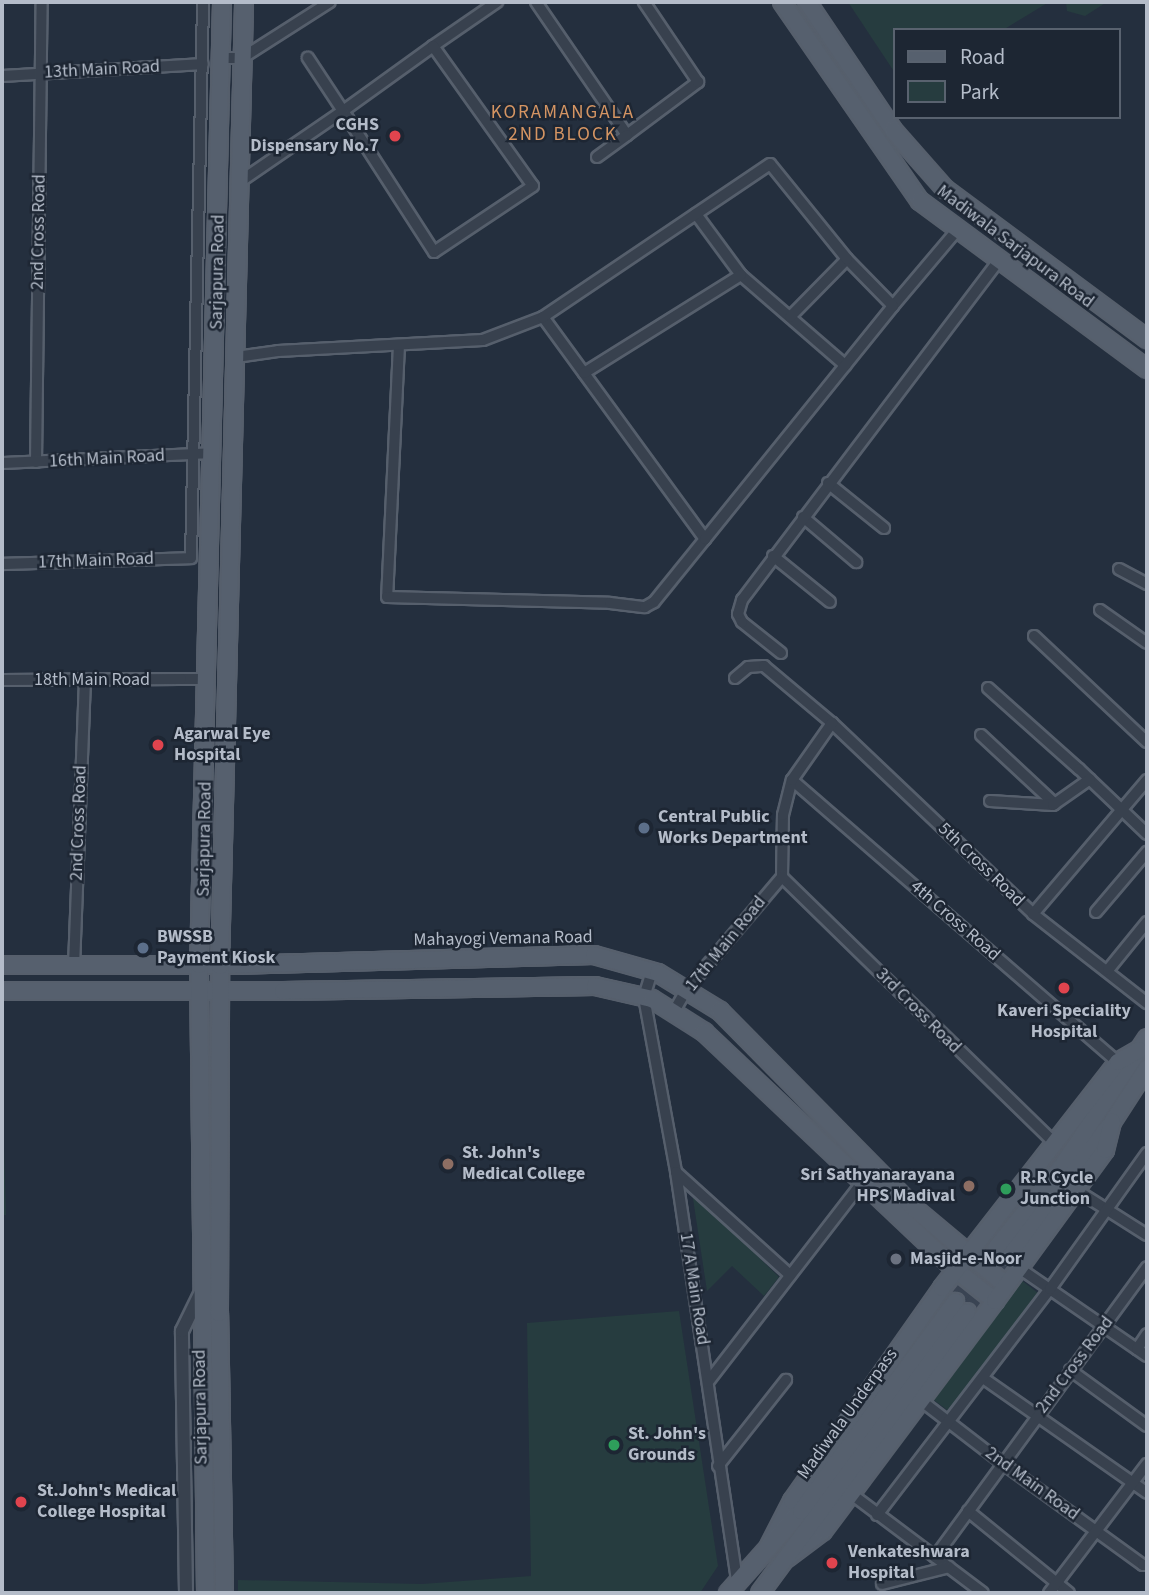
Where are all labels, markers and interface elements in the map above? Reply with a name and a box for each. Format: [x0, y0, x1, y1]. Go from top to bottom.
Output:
legend [894, 28, 1121, 119]
text: Road [960, 42, 1005, 72]
street label: 13th Main Road [43, 56, 161, 84]
text: Park [960, 77, 999, 107]
district label: KORAMANGALA 2ND BLOCK [492, 102, 634, 146]
place label: CGHS Dispensary No.7 [250, 115, 379, 158]
marker: CGHS Dispensary No.7 [385, 126, 405, 146]
street label: 2nd Cross Road [27, 174, 51, 290]
street label: Madiwala Sarjapura Road [932, 181, 1098, 313]
street label: Sarjapura Road [206, 214, 230, 330]
street label: 16th Main Road [48, 445, 166, 473]
street label: 17th Main Road [38, 548, 154, 574]
street label: 18th Main Road [34, 669, 150, 691]
place label: Agarwal Eye Hospital [174, 724, 271, 766]
marker: Agarwal Eye Hospital [148, 735, 168, 755]
street label: 2nd Cross Road [66, 765, 92, 881]
street label: Sarjapura Road [193, 781, 217, 897]
place label: Central Public Works Department [658, 807, 808, 850]
street label: 5th Cross Road [933, 818, 1029, 912]
marker: Central Public Works Department [636, 820, 652, 836]
street label: 4th Cross Road [906, 876, 1004, 966]
street label: 17th Main Road [681, 892, 771, 996]
place label: BWSSB Payment Kiosk [157, 927, 275, 970]
street label: Mahayogi Vemana Road [413, 927, 593, 951]
marker: BWSSB Payment Kiosk [135, 940, 151, 956]
street label: 3rd Cross Road [871, 964, 965, 1058]
marker: Kaveri Speciality Hospital [1054, 978, 1074, 998]
place label: Kaveri Speciality Hospital [997, 1001, 1131, 1044]
place label: St. John's Medical College [462, 1143, 585, 1186]
marker: St. John's Medical College [440, 1156, 456, 1172]
place label: Sri Sathyanarayana HPS Madival [800, 1165, 955, 1208]
place label: R.R Cycle Junction [1020, 1168, 1093, 1210]
marker: Sri Sathyanarayana HPS Madival [961, 1178, 977, 1194]
marker: R.R Cycle Junction [998, 1181, 1014, 1197]
street label: 17 A Main Road [674, 1231, 714, 1347]
place label: Masjid-e-Noor [910, 1248, 1022, 1270]
marker: Masjid-e-Noor [888, 1251, 904, 1267]
street label: 2nd Cross Road [1032, 1312, 1118, 1418]
street label: Madiwala Underpass [793, 1344, 903, 1484]
street label: Sarjapura Road [189, 1349, 213, 1465]
place label: St. John's Grounds [628, 1424, 706, 1466]
marker: St. John's Grounds [606, 1437, 622, 1453]
street label: 2nd Main Road [981, 1443, 1083, 1525]
place label: St.John's Medical College Hospital [37, 1481, 176, 1524]
marker: St.John's Medical College Hospital [11, 1492, 31, 1512]
place label: Venkateshwara Hospital [848, 1542, 970, 1584]
marker: Venkateshwara Hospital [822, 1553, 842, 1573]

